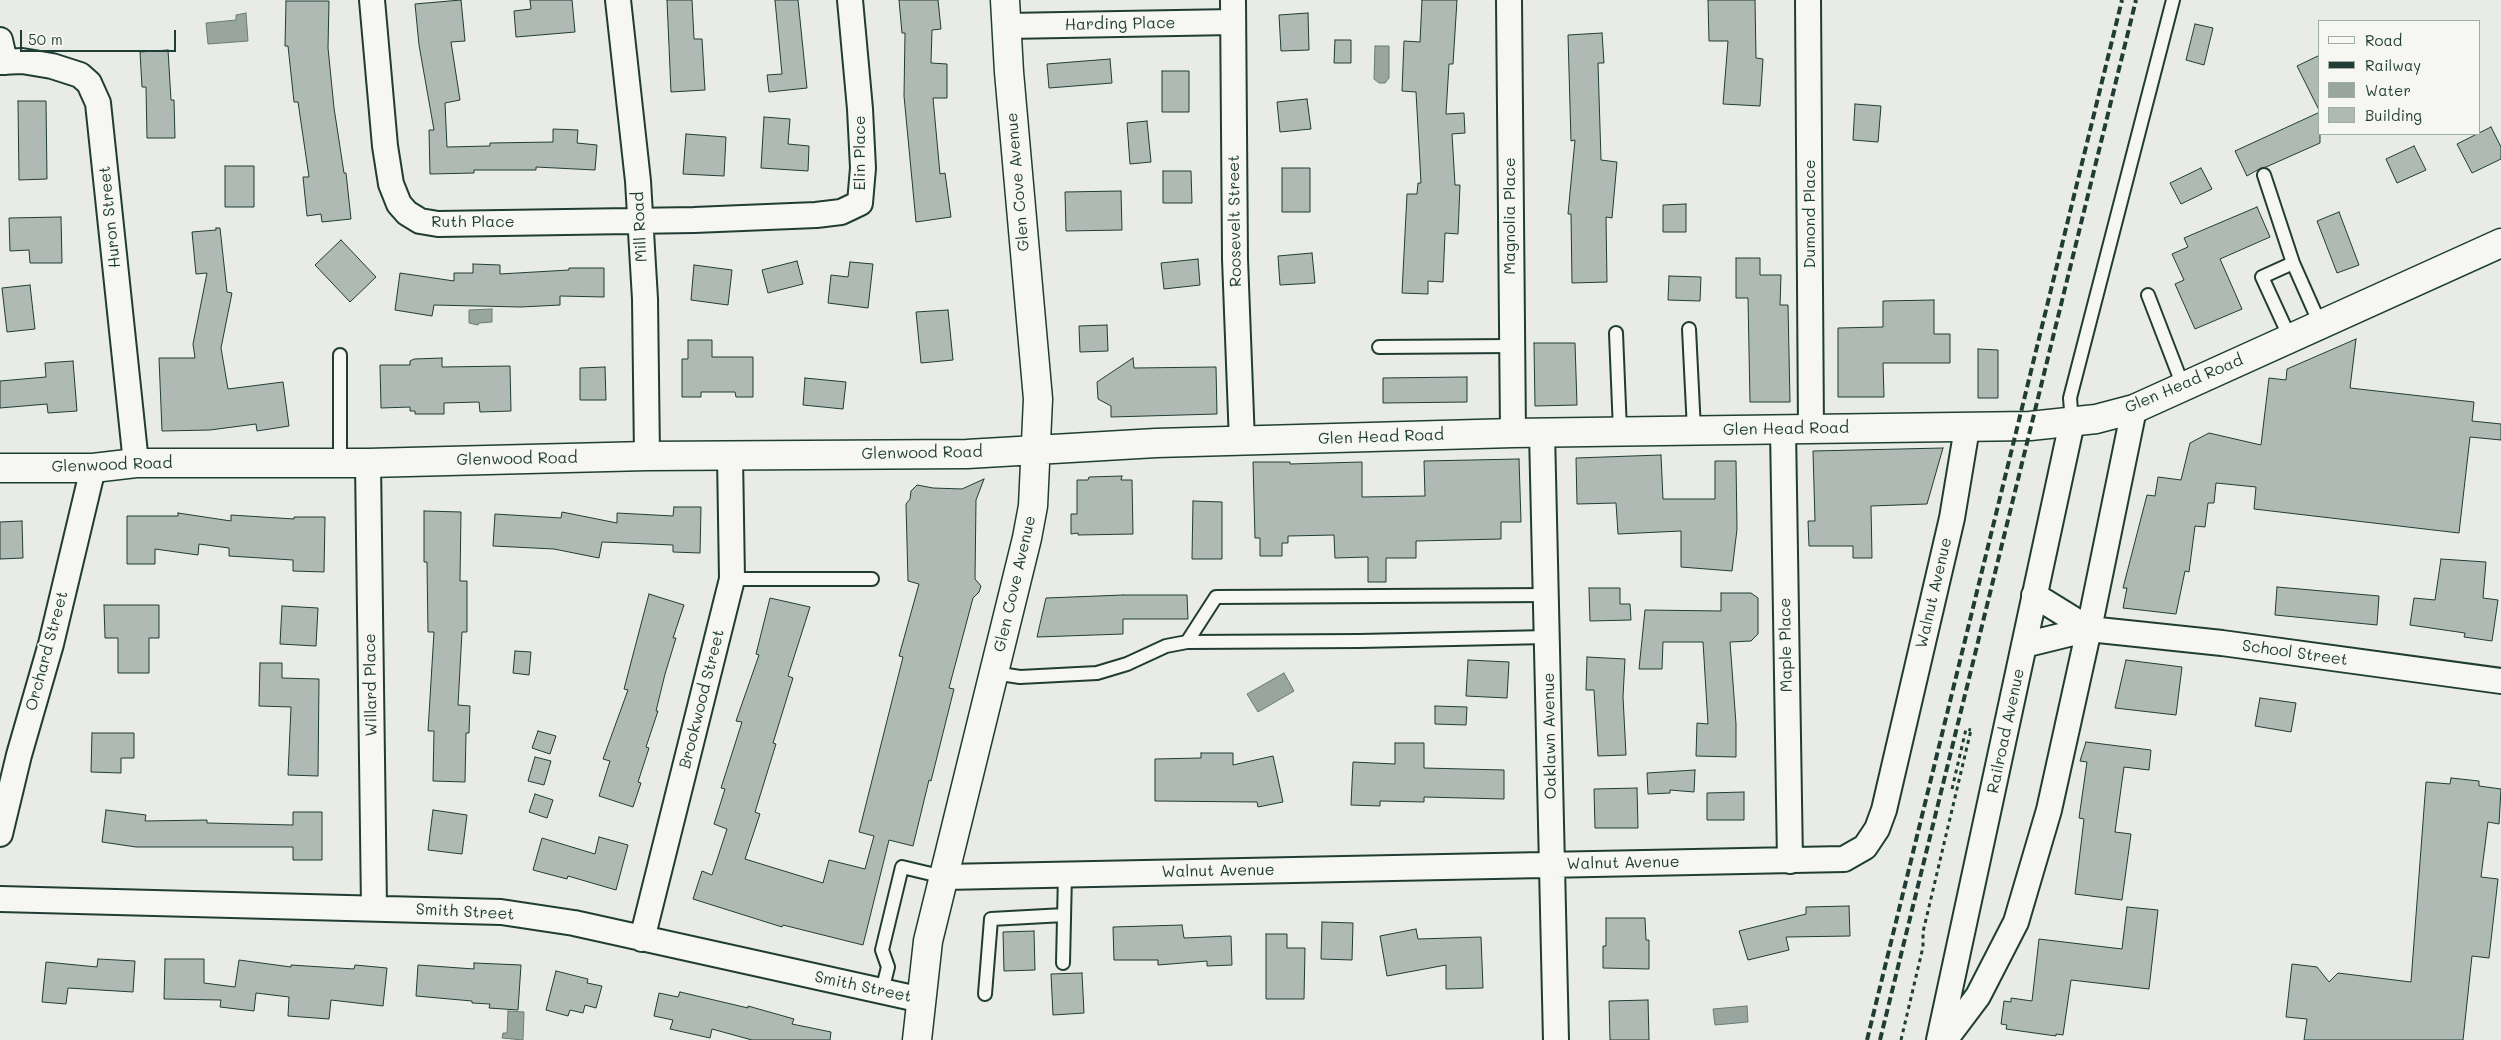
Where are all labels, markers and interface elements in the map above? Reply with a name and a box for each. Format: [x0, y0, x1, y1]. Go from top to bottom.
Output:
street label: Harding Place [1064, 13, 1176, 35]
scale bar [22, 20, 179, 52]
legend [2318, 20, 2481, 135]
text: 50 m [28, 29, 63, 49]
text: Road [2365, 30, 2402, 50]
text: Railway [2365, 55, 2421, 75]
text: Water [2365, 80, 2411, 100]
text: Building [2365, 105, 2422, 125]
street label: Glen Cove Avenue [1002, 112, 1034, 252]
street label: Elin Place [850, 115, 870, 191]
street label: Roosevelt Street [1224, 155, 1246, 287]
street label: Magnolia Place [1500, 157, 1520, 275]
street label: Dumond Place [1800, 159, 1820, 269]
street label: Huron Street [95, 165, 125, 269]
street label: Mill Road [629, 191, 651, 263]
street label: Ruth Place [431, 212, 515, 232]
street label: Glen Head Road [2122, 351, 2246, 417]
street label: Glen Head Road [1723, 418, 1849, 440]
street label: Glen Head Road [1318, 425, 1444, 449]
street label: Glenwood Road [861, 442, 983, 464]
street label: Glenwood Road [456, 448, 578, 470]
street label: Glenwood Road [51, 453, 173, 477]
street label: Glen Cove Avenue [990, 514, 1040, 654]
street label: Walnut Avenue [1912, 536, 1956, 650]
street label: Orchard Street [22, 589, 72, 713]
street label: Maple Place [1776, 597, 1796, 693]
street label: Brookwood Street [675, 627, 729, 771]
street label: Willard Place [360, 633, 382, 737]
street label: School Street [2241, 636, 2349, 670]
street label: Railroad Avenue [1983, 667, 2029, 795]
street label: Oaklawn Avenue [1539, 672, 1561, 800]
street label: Walnut Avenue [1566, 852, 1680, 874]
street label: Walnut Avenue [1161, 860, 1275, 882]
street label: Smith Street [415, 900, 515, 924]
street label: Smith Street [813, 967, 913, 1007]

